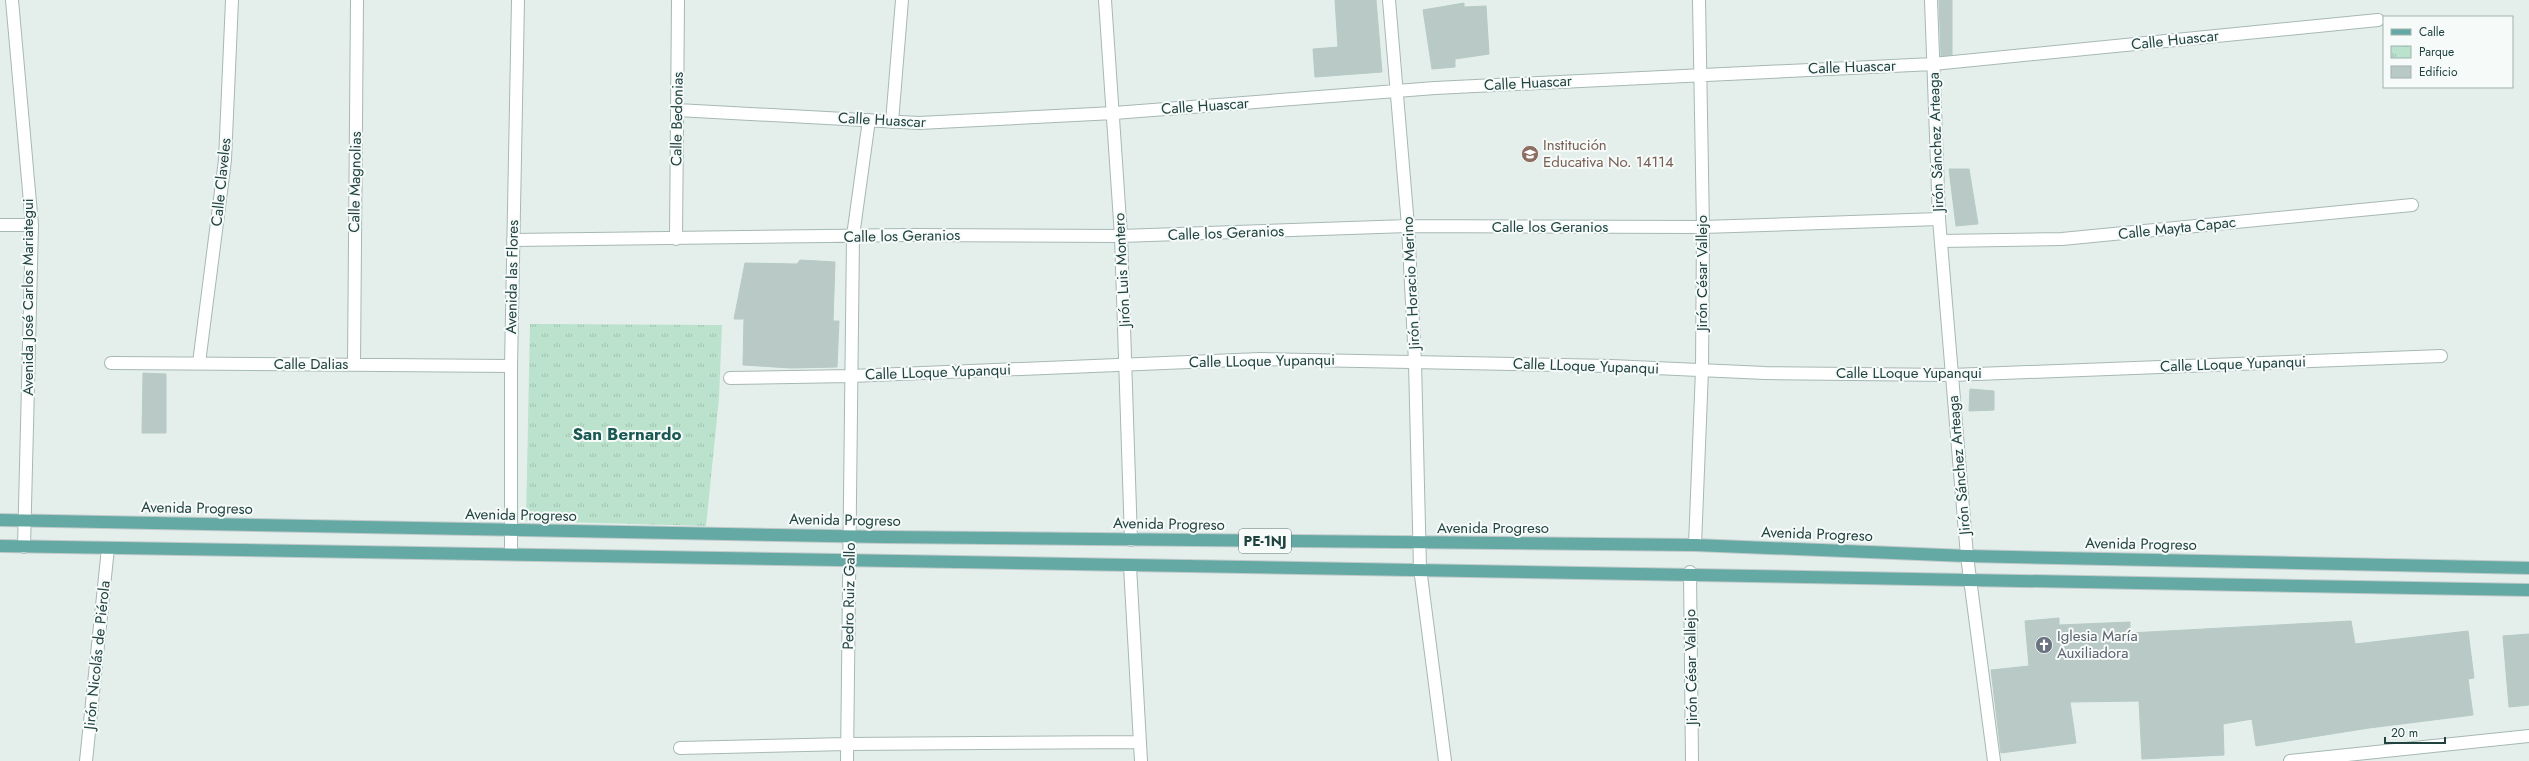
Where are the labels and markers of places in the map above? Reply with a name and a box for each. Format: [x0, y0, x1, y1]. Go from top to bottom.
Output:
place label: Institución Educativa No. 14114 [1543, 134, 1674, 173]
school or university icon: Institución Educativa No. 14114 [1520, 144, 1540, 164]
place label: Iglesia María Auxiliadora [2057, 625, 2138, 664]
church icon: Iglesia María Auxiliadora [2034, 635, 2054, 655]

